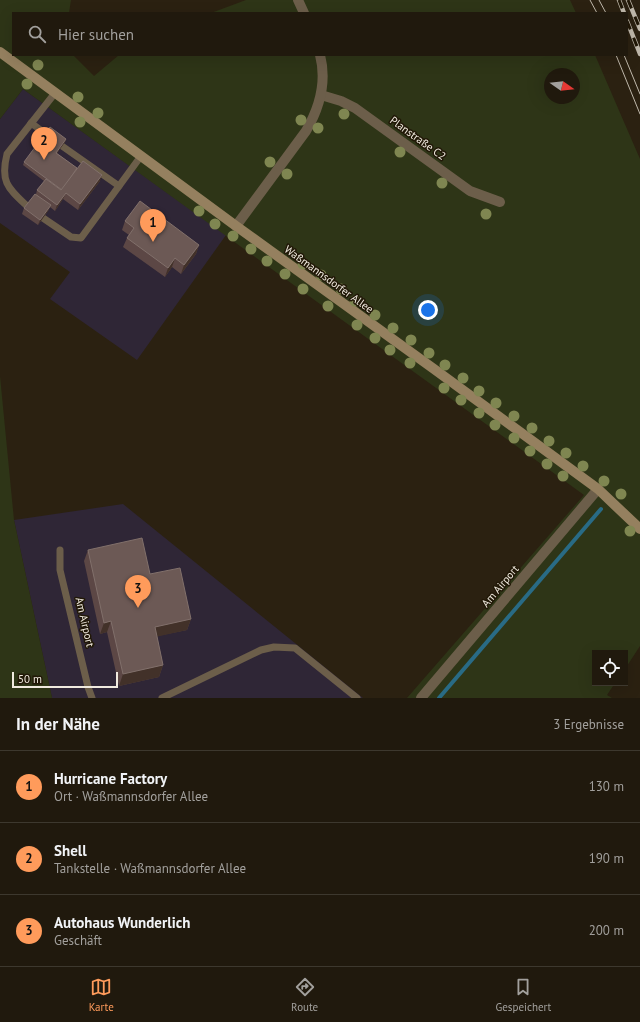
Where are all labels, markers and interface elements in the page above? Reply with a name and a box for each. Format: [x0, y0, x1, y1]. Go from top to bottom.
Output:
search box [12, 12, 628, 56]
icon: search [26, 23, 48, 45]
text: Hier suchen [58, 25, 134, 44]
north arrow [544, 68, 580, 104]
street label: Planstraße C2 [387, 113, 449, 163]
pin: 2 [31, 127, 57, 160]
pin: 1 [140, 209, 166, 242]
street label: Waßmannsdorfer Allee [282, 242, 377, 316]
your location [418, 300, 438, 320]
street label: Am Airport [478, 562, 522, 610]
pin: 3 [125, 575, 151, 608]
street label: Am Airport [72, 596, 98, 649]
map controls [592, 650, 628, 686]
button: locate [592, 650, 628, 686]
scale bar [12, 670, 118, 689]
text: 50 m [18, 672, 42, 686]
text: In der Nähe [16, 713, 100, 735]
text: 3 Ergebnisse [553, 716, 624, 733]
text: Hurricane Factory [54, 769, 167, 788]
text: 1 [25, 778, 33, 795]
text: 130 m [589, 778, 624, 795]
text: Ort · Waßmannsdorfer Allee [54, 788, 208, 805]
text: Shell [54, 841, 87, 860]
text: 2 [25, 850, 33, 867]
text: 190 m [589, 850, 624, 867]
text: Tankstelle · Waßmannsdorfer Allee [54, 860, 246, 877]
text: Autohaus Wunderlich [54, 913, 190, 932]
text: 3 [25, 922, 33, 939]
text: 200 m [589, 922, 624, 939]
text: Geschäft [54, 932, 102, 949]
tab: Karte [89, 976, 114, 1014]
tab: Route [291, 976, 318, 1014]
tab: Gespeichert [495, 976, 551, 1014]

